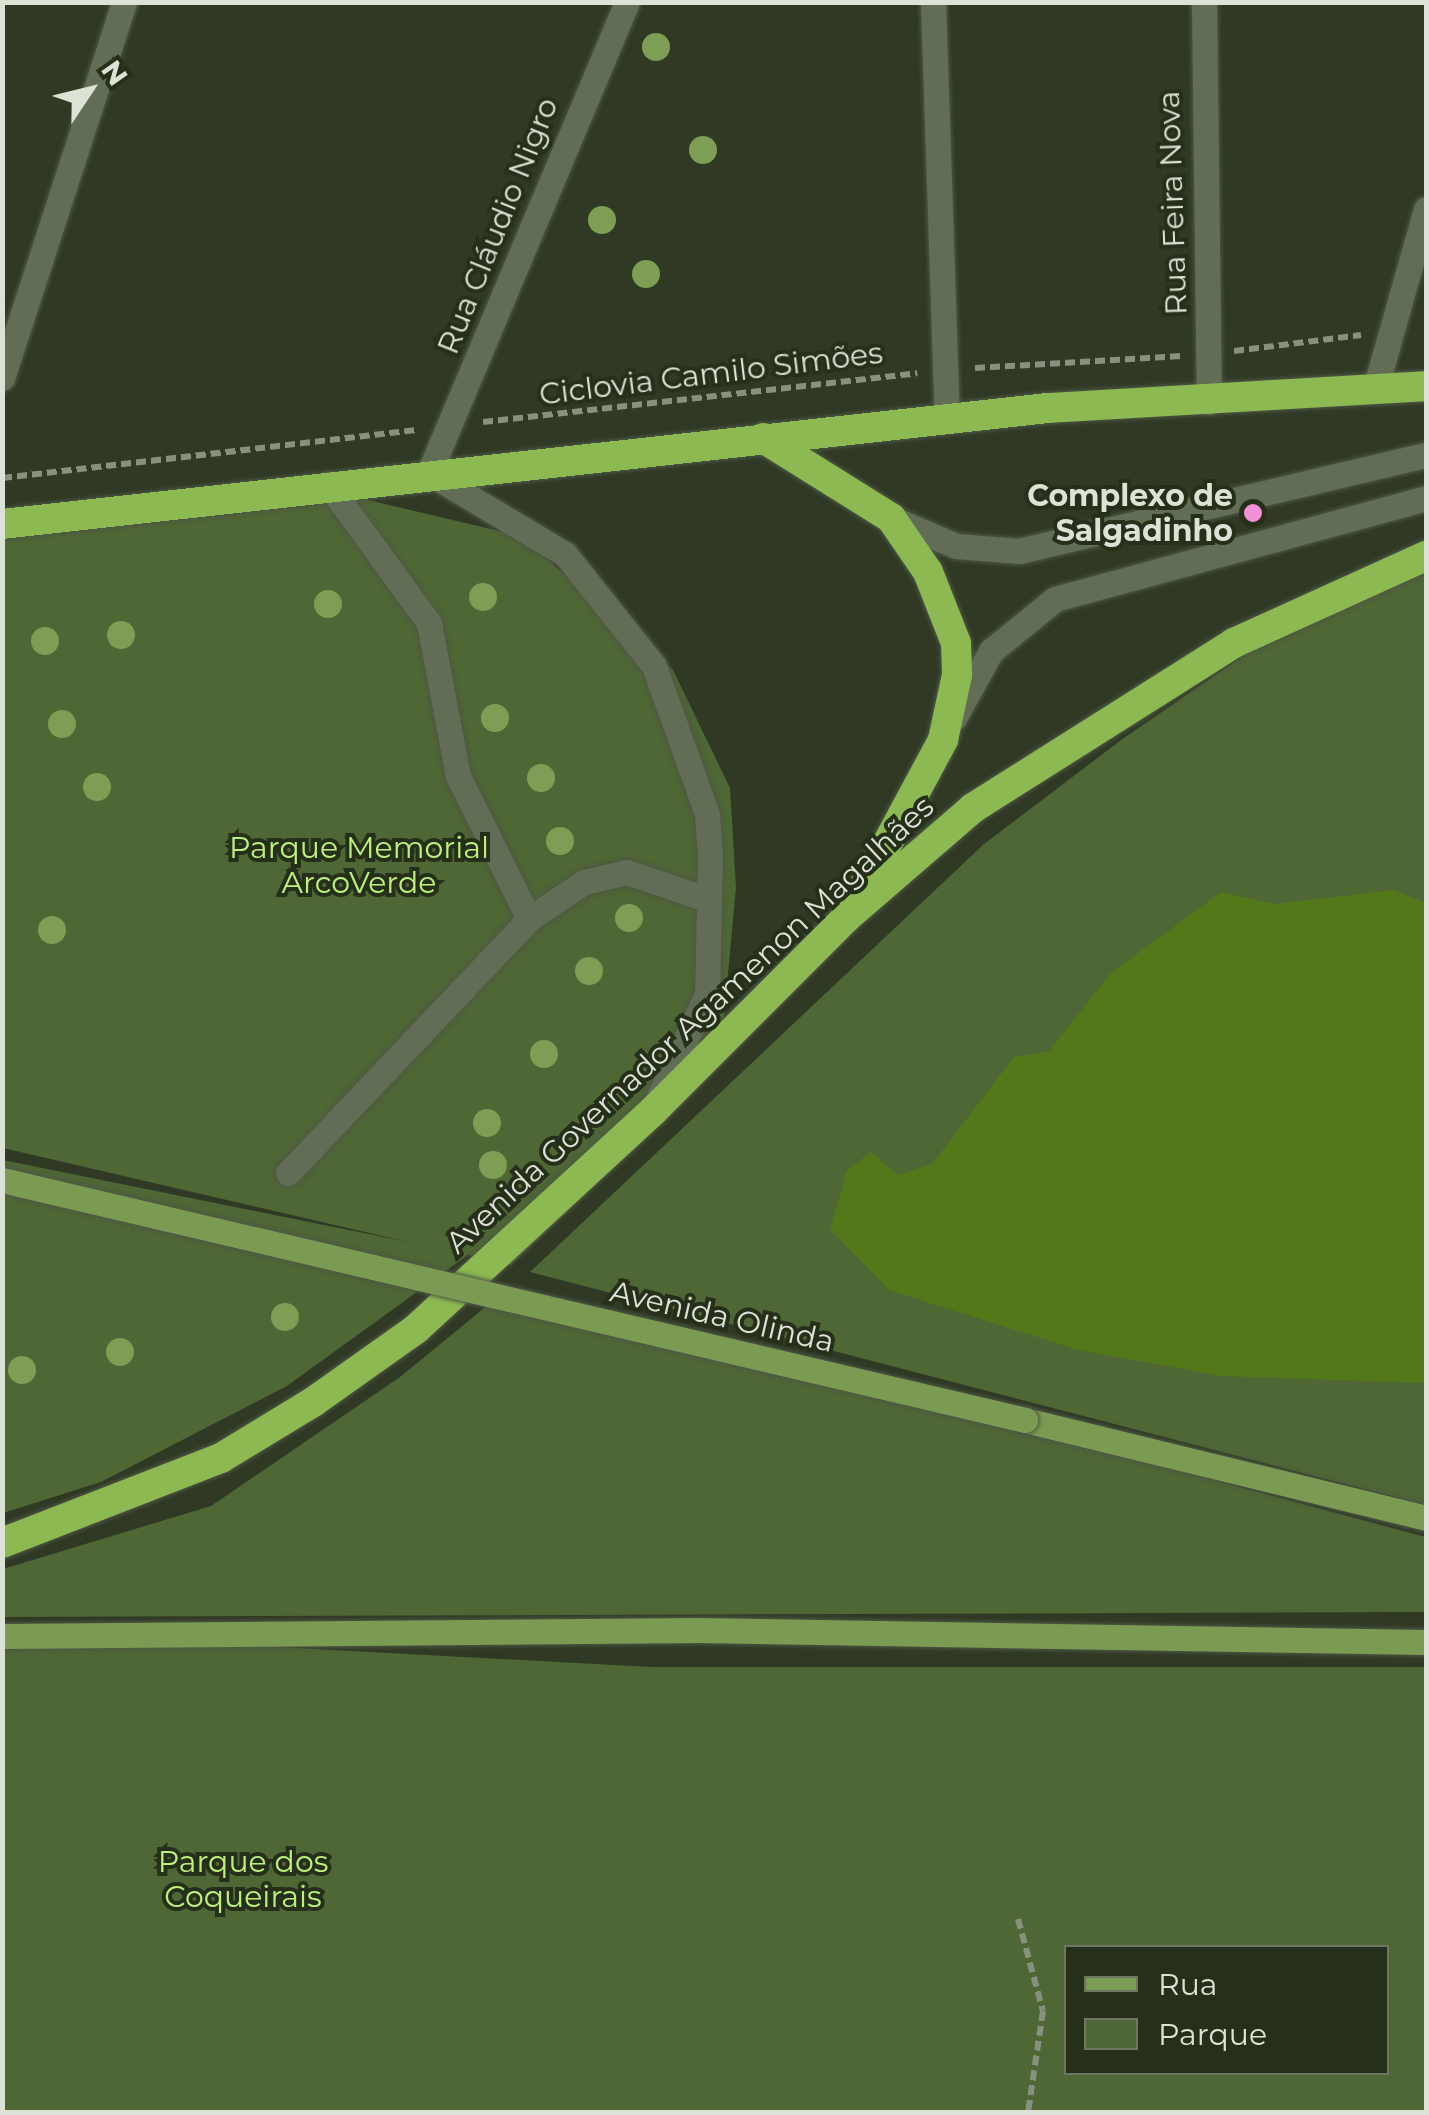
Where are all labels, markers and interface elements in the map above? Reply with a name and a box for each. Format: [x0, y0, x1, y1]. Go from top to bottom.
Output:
north arrow [40, 40, 140, 140]
text: N [94, 54, 135, 92]
street label: Rua Feira Nova [1151, 90, 1195, 316]
street label: Rua Cláudio Nigro [430, 93, 566, 359]
street label: Ciclovia Camilo Simões [537, 335, 885, 413]
place label: Complexo de Salgadinho [1027, 478, 1233, 548]
marker: Complexo de Salgadinho [1242, 502, 1264, 524]
street label: Avenida Governador Agamenon Magalhães [439, 789, 941, 1261]
park label: Parque Memorial ArcoVerde [229, 830, 489, 900]
street label: Avenida Olinda [607, 1274, 837, 1360]
park label: Parque dos Coqueirais [158, 1844, 328, 1914]
legend [1064, 1945, 1389, 2075]
text: Rua [1158, 1966, 1218, 2003]
text: Parque [1158, 2016, 1267, 2053]

